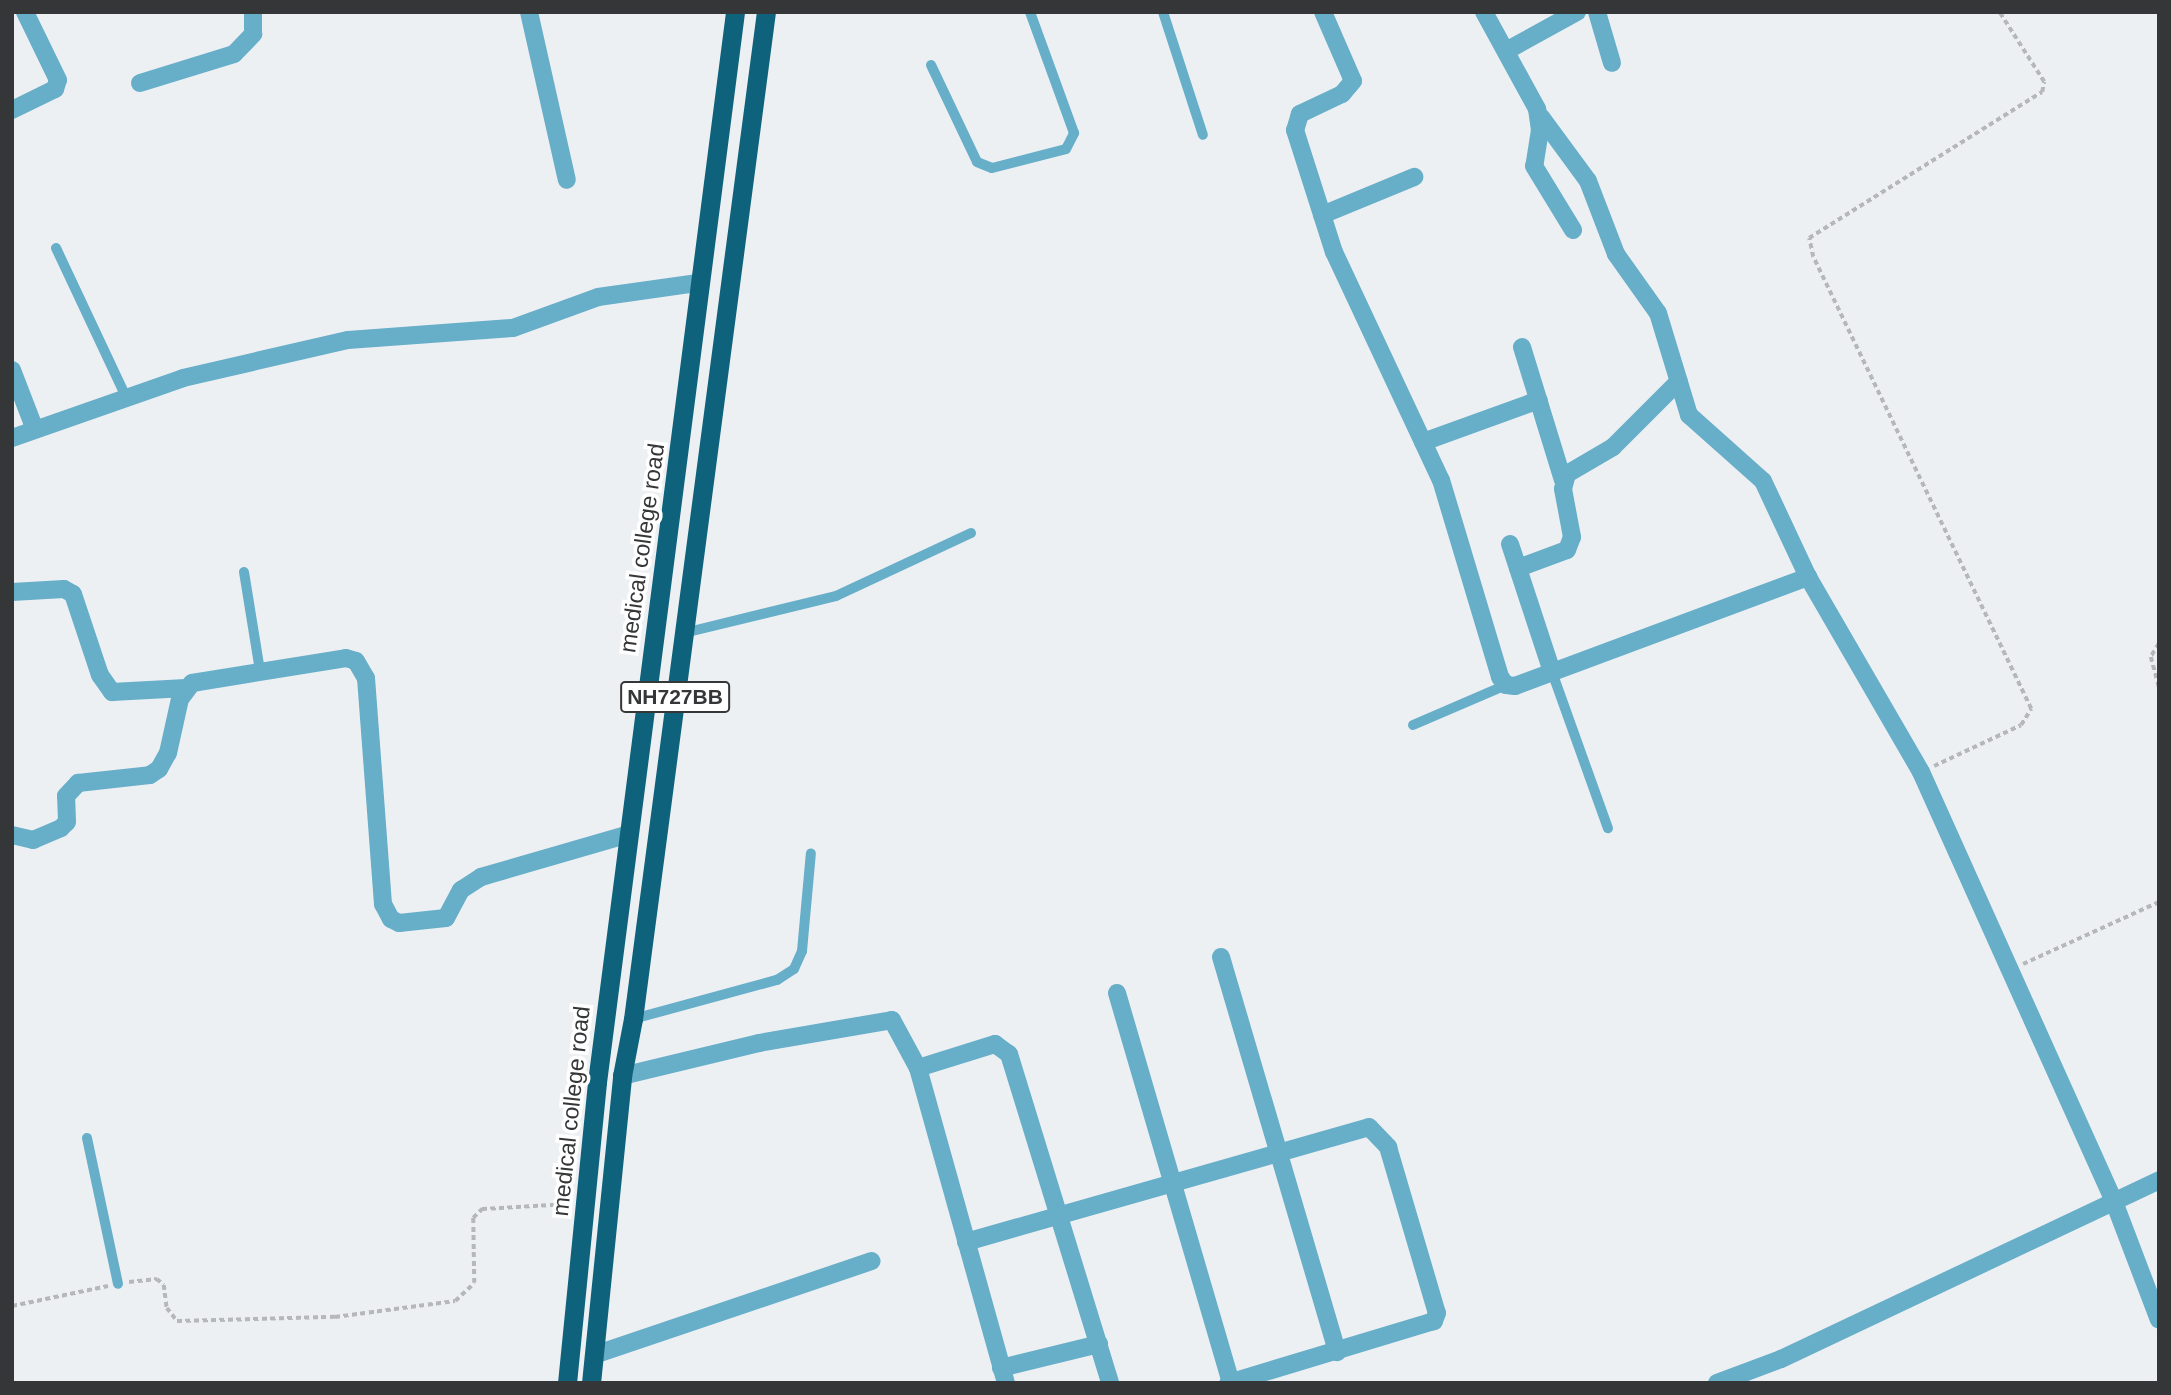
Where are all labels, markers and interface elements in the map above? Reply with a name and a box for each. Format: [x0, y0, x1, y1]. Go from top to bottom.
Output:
street label: medical college road [614, 442, 670, 654]
road number: NH727BB [619, 680, 731, 714]
street label: medical college road [546, 1005, 596, 1217]

